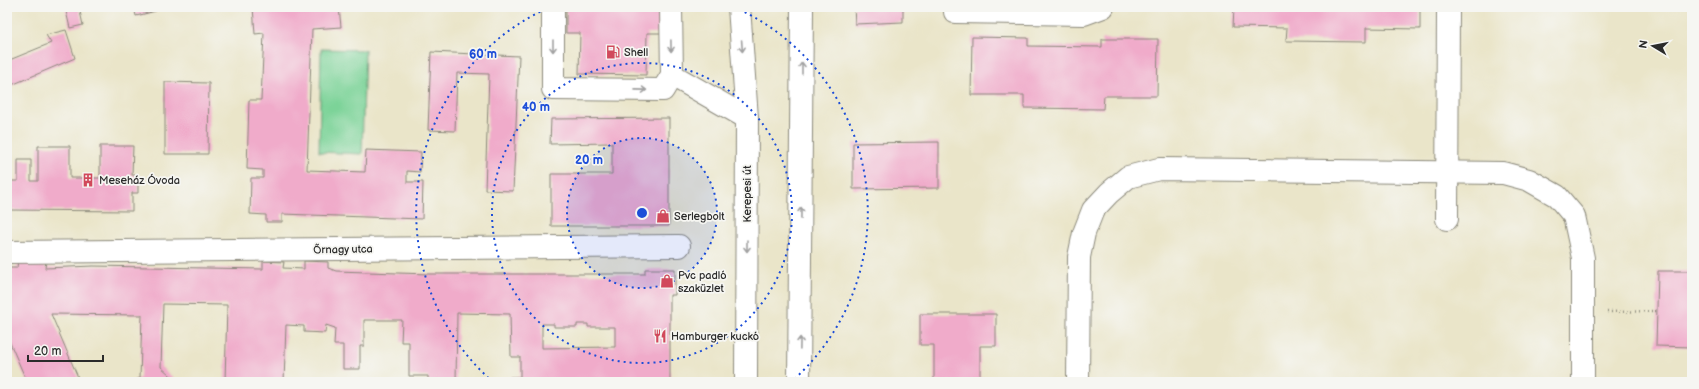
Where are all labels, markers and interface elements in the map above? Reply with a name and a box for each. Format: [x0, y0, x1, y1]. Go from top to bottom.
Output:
north arrow [1633, 26, 1673, 66]
one-way arrow [549, 39, 557, 52]
one-way arrow [668, 39, 675, 52]
one-way arrow [739, 39, 746, 52]
text: N [1637, 39, 1651, 50]
fuel station icon: Shell [605, 44, 621, 60]
place label: Shell [624, 46, 648, 59]
text: 60 m [469, 47, 497, 62]
one-way arrow [798, 62, 806, 75]
one-way arrow [634, 86, 647, 94]
text: 40 m [522, 100, 550, 115]
text: 20 m [575, 153, 603, 168]
street label: Kerepesi út [741, 165, 754, 223]
building icon: Meseház Óvoda [80, 172, 96, 188]
place label: Meseház Óvoda [99, 173, 180, 187]
centre of rings [635, 206, 649, 220]
one-way arrow [797, 207, 805, 220]
shop icon: Serlegbolt [655, 208, 671, 224]
place label: Serlegbolt [674, 210, 725, 223]
one-way arrow [743, 239, 751, 252]
street label: Őrnagy utca [313, 241, 373, 257]
place label: Pvc padló szaküzlet [678, 269, 726, 295]
shop icon: Pvc padló szaküzlet [659, 273, 675, 289]
restaurant icon: Hamburger kuckó [652, 328, 668, 344]
place label: Hamburger kuckó [671, 330, 759, 343]
scale bar [28, 337, 103, 363]
one-way arrow [796, 337, 804, 350]
text: 20 m [34, 344, 61, 359]

